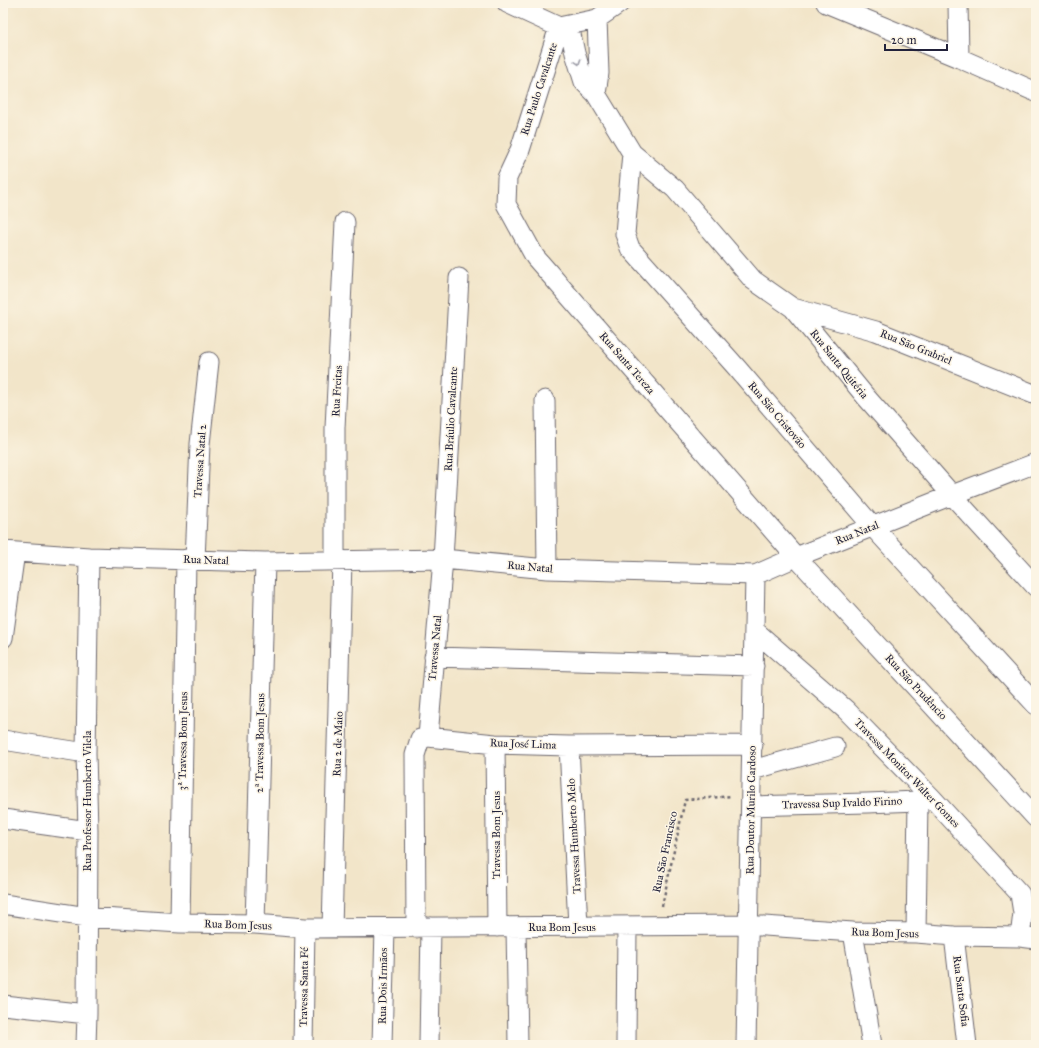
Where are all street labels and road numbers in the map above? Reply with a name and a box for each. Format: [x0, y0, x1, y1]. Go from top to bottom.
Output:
street label: Rua Paulo Cavalcante [518, 41, 560, 137]
street label: Rua Santa Quitéria [807, 327, 871, 401]
street label: Rua São Grabriel [878, 327, 954, 367]
street label: Rua Santa Tereza [597, 329, 658, 397]
street label: Rua Freitas [329, 365, 345, 417]
street label: Rua Bráulio Cavalcante [442, 366, 460, 472]
street label: Rua São Cristovão [745, 379, 809, 451]
street label: Travessa Natal 2 [191, 423, 209, 498]
street label: Rua Natal [833, 518, 881, 548]
street label: Rua Natal [183, 553, 229, 567]
street label: Rua Natal [507, 559, 553, 575]
street label: Travessa Natal [426, 615, 444, 681]
street label: Rua São Prudêncio [882, 651, 950, 723]
street label: 3ª Travessa Bom Jesus [176, 692, 191, 790]
street label: 2ª Travessa Bom Jesus [253, 693, 268, 793]
street label: Rua 2 de Maio [330, 711, 346, 777]
street label: Travessa Monitor Walter Gomes [851, 716, 963, 830]
street label: Rua Professor Humberto Vilela [81, 730, 94, 871]
street label: Rua José Lima [490, 736, 557, 753]
street label: Rua Doutor Murilo Cardoso [743, 745, 759, 875]
street label: Travessa Humberto Melo [564, 778, 584, 894]
street label: Travessa Bom Jesus [490, 791, 504, 879]
street label: Travessa Sup Ivaldo Firino [782, 794, 903, 812]
street label: Rua São Francisco [650, 810, 680, 894]
street label: Rua Bom Jesus [204, 917, 272, 934]
street label: Rua Bom Jesus [528, 921, 596, 935]
street label: Rua Bom Jesus [851, 925, 919, 942]
street label: Travessa Santa Fé [297, 946, 311, 1027]
street label: Rua Dois Irmãos [376, 948, 390, 1024]
street label: Rua Santa Sofia [950, 955, 972, 1028]

